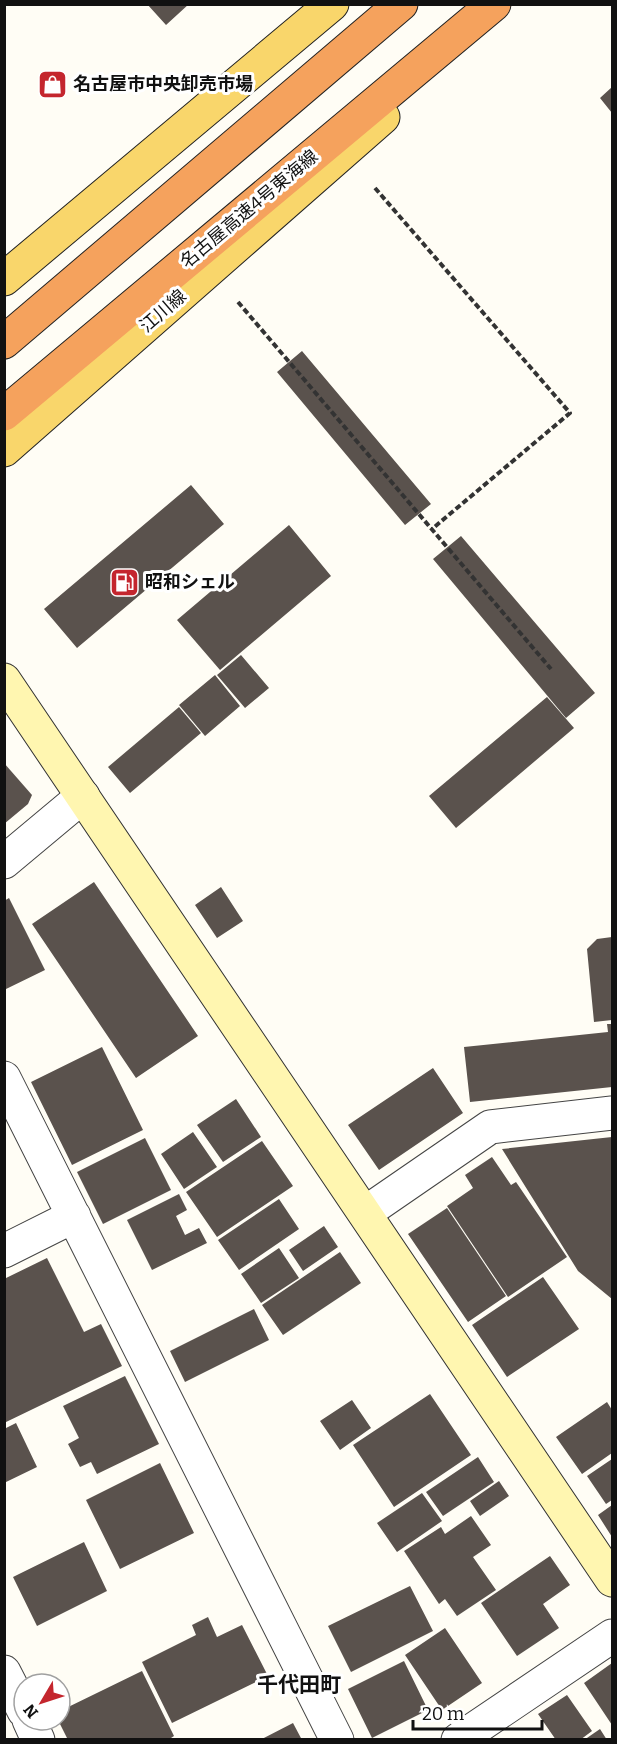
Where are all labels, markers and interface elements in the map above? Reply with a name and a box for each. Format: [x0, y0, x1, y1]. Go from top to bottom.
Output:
shop icon: 名古屋市中央卸売市場 [36, 68, 68, 100]
place label: 名古屋市中央卸売市場 [73, 73, 253, 95]
street label: 名古屋高速4号東海線 [176, 145, 322, 273]
street label: 江川線 [135, 285, 191, 337]
fuel station icon: 昭和シェル [108, 566, 140, 598]
place label: 昭和シェル [145, 571, 235, 593]
north arrow [12, 1672, 72, 1732]
district label: 千代田町 [257, 1672, 341, 1698]
scale bar [413, 1693, 542, 1731]
text: N [19, 1700, 42, 1722]
text: 20 m [422, 1703, 464, 1725]

